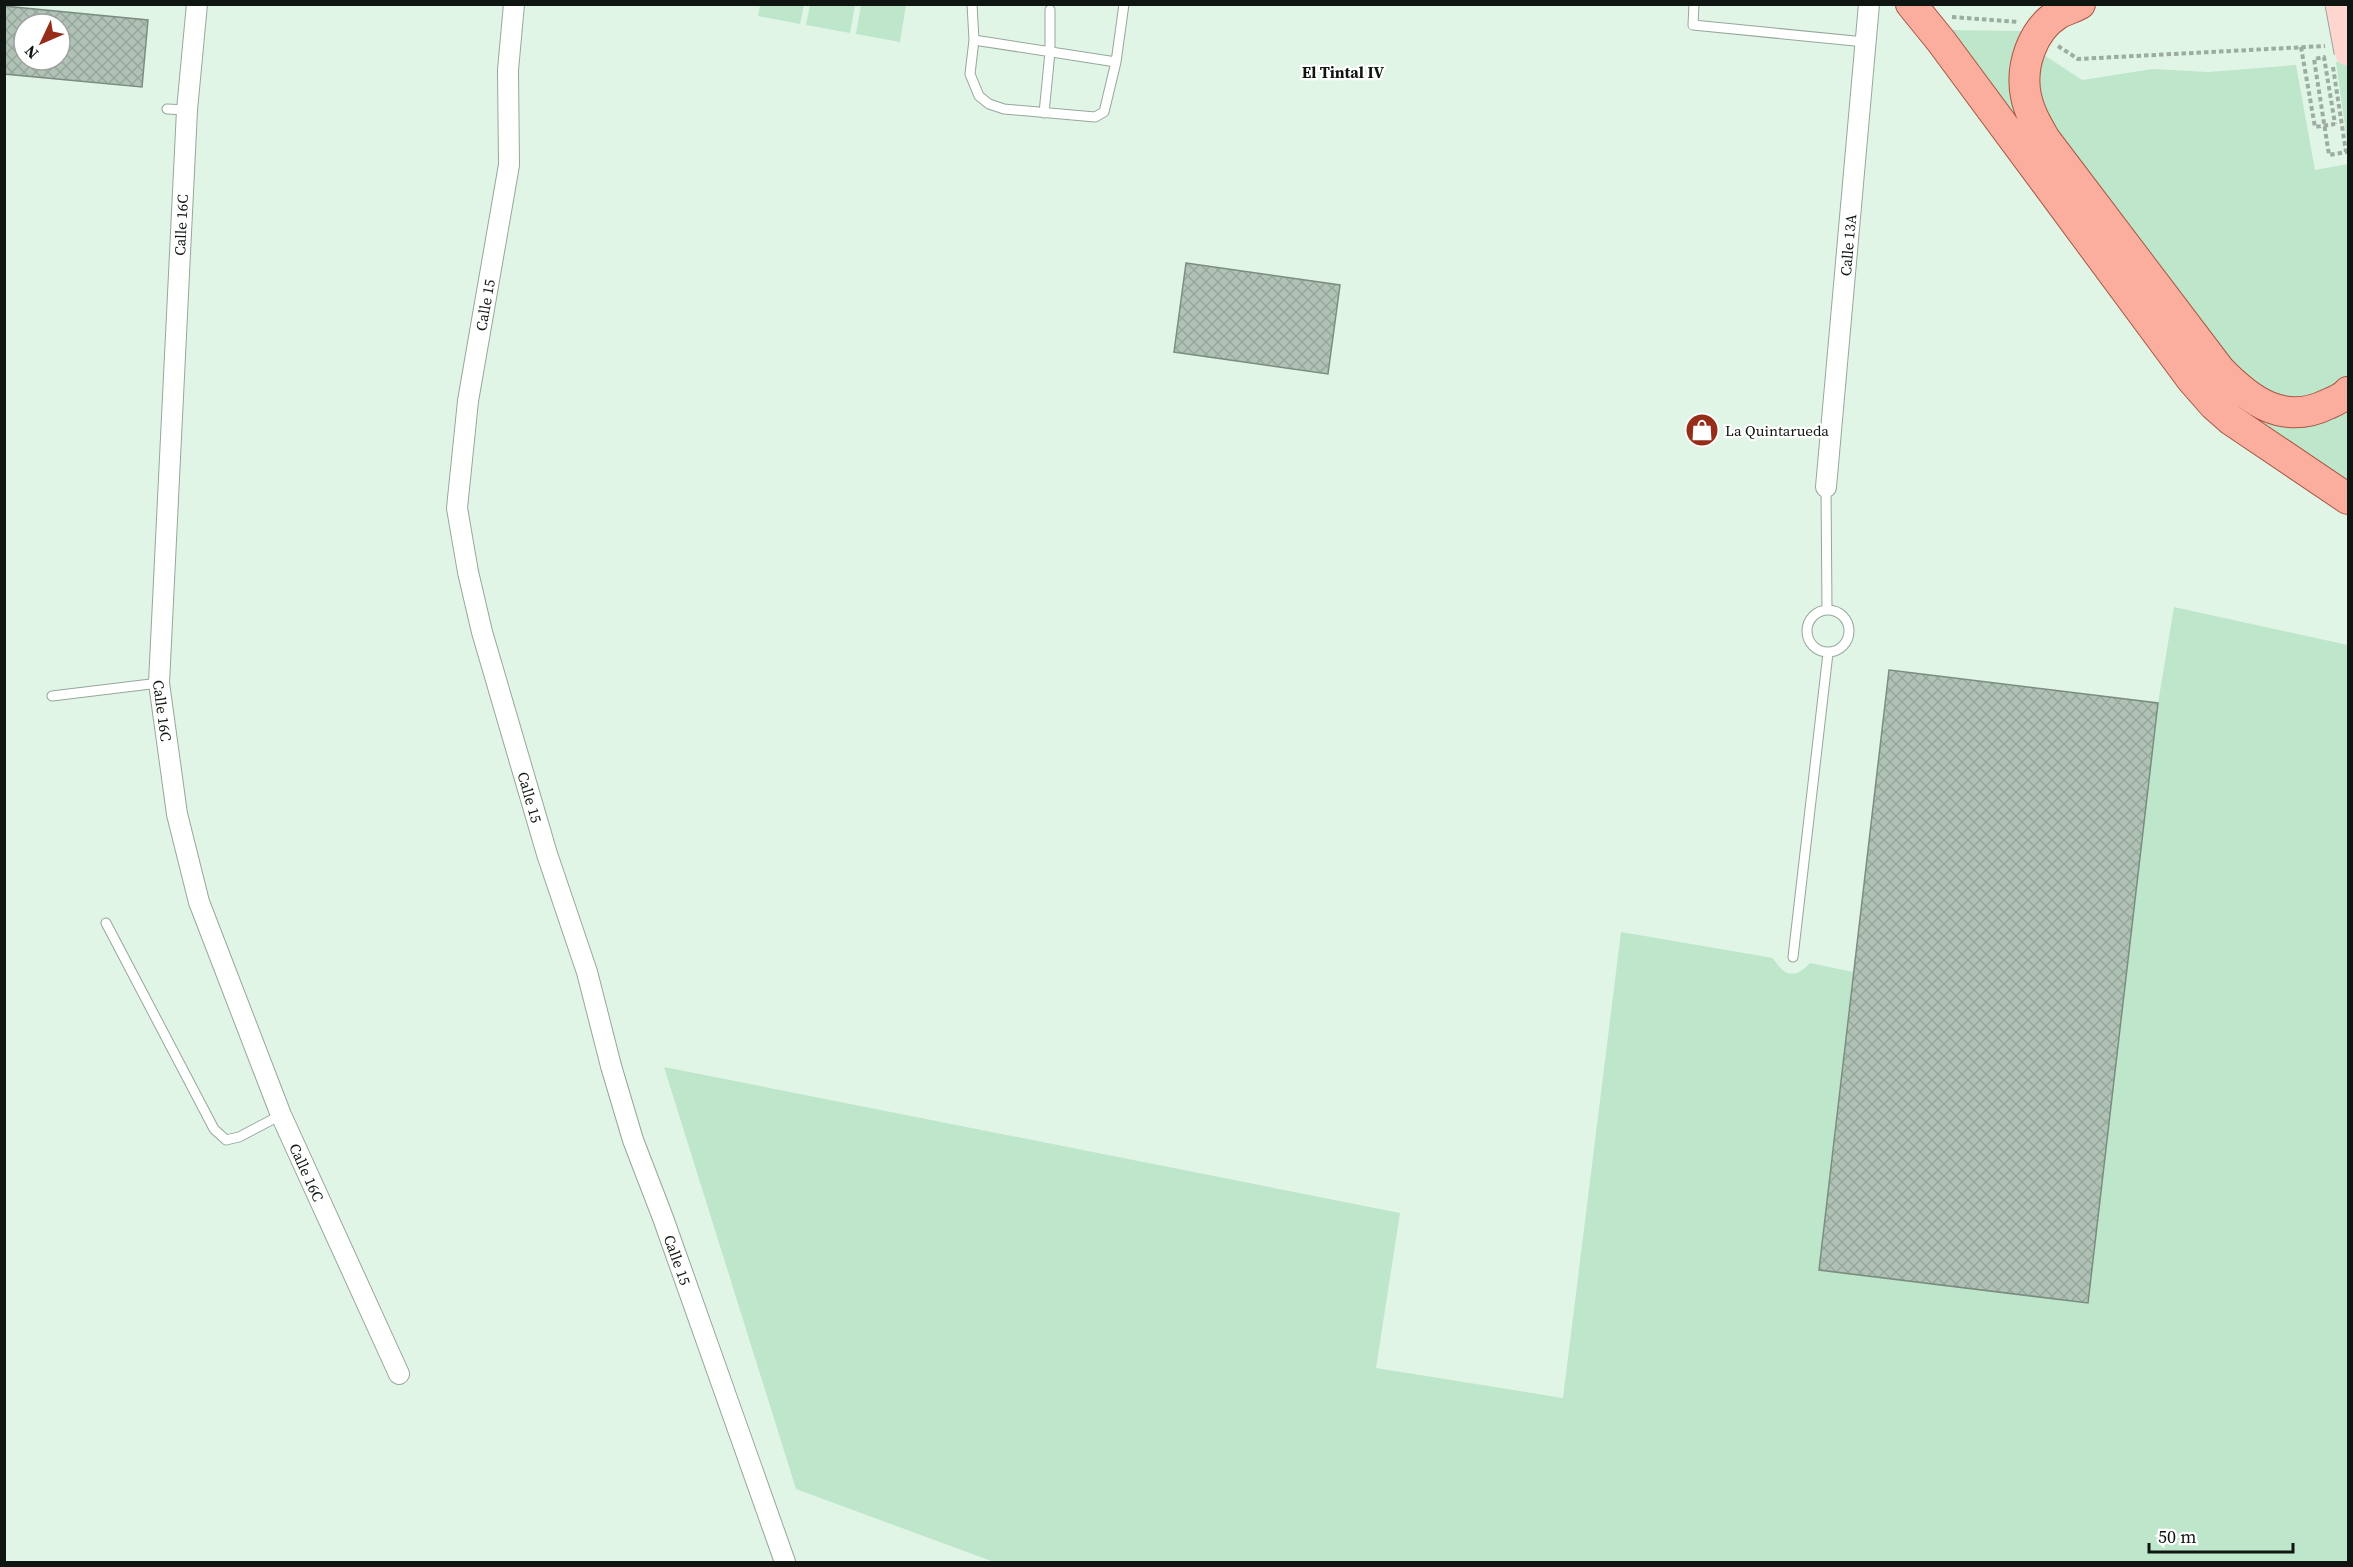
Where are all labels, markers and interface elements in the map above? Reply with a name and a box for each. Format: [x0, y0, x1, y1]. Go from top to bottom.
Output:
north arrow [12, 12, 72, 72]
text: N [19, 40, 43, 64]
district label: El Tintal IV [1302, 61, 1385, 83]
street label: Calle 16C [169, 194, 193, 256]
street label: Calle 13A [1834, 213, 1861, 277]
street label: Calle 15 [470, 277, 500, 333]
shop icon: La Quintarueda [1684, 412, 1720, 448]
place label: La Quintarueda [1725, 420, 1829, 441]
street label: Calle 16C [148, 679, 177, 743]
street label: Calle 15 [513, 769, 548, 825]
street label: Calle 16C [285, 1140, 329, 1204]
street label: Calle 15 [659, 1232, 696, 1288]
scale bar [2149, 1516, 2293, 1554]
text: 50 m [2158, 1524, 2196, 1549]

